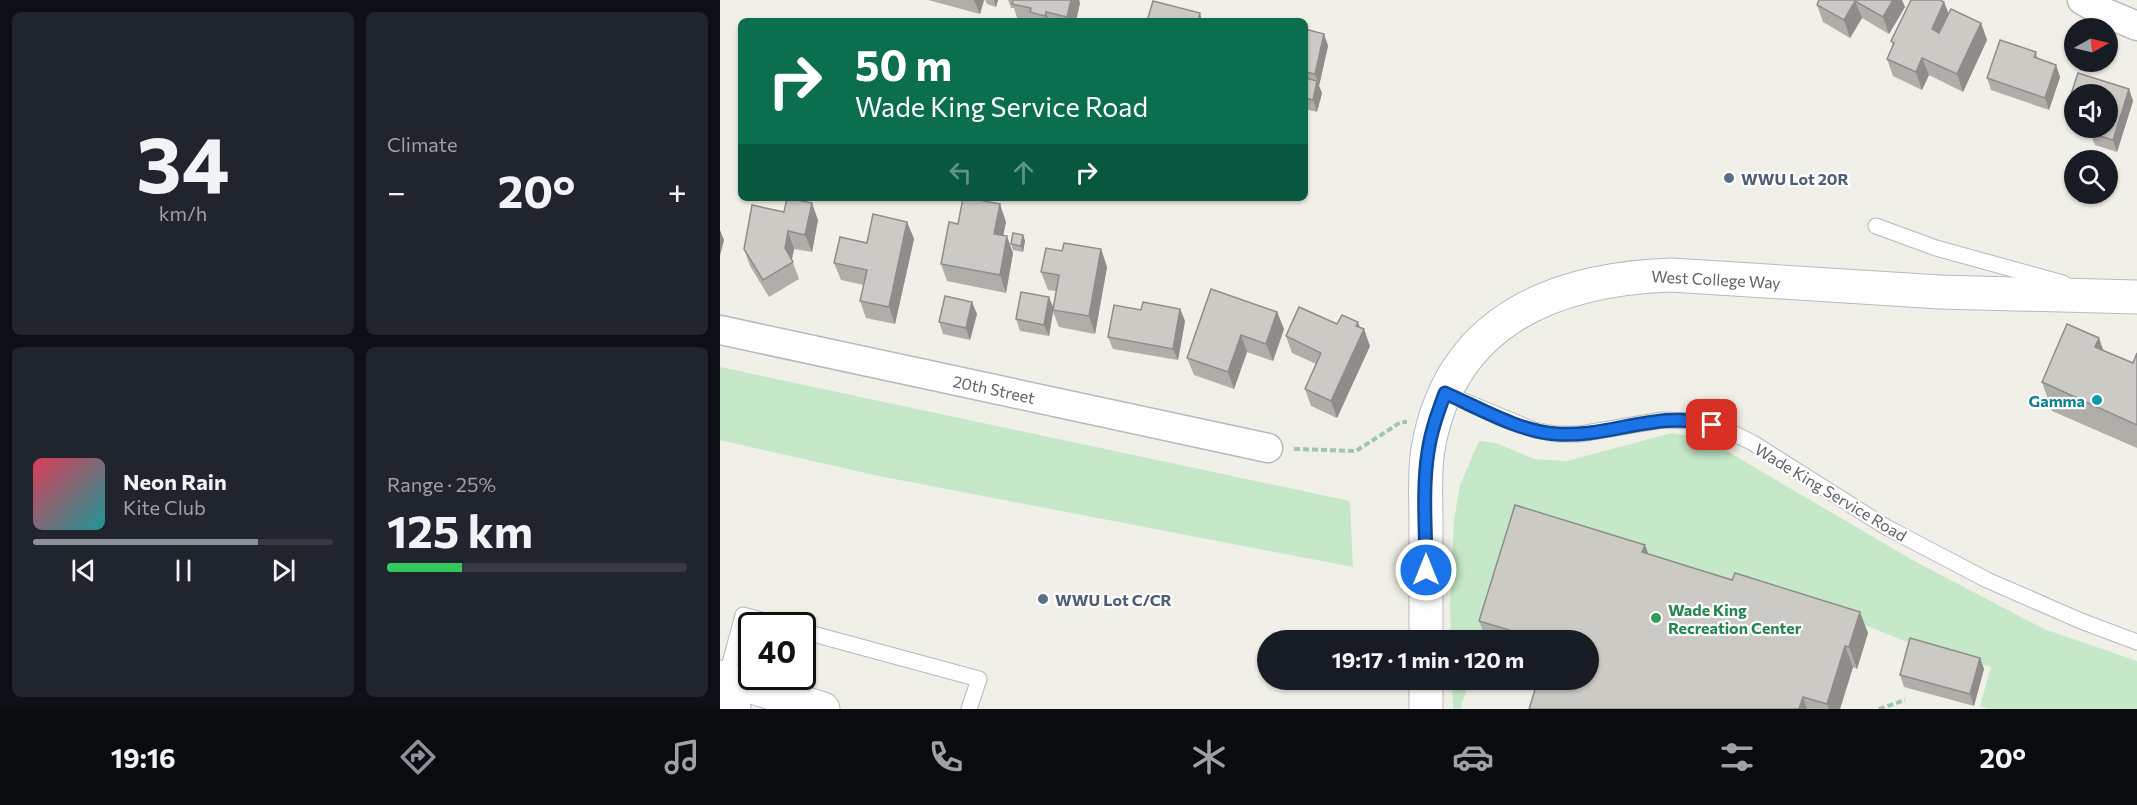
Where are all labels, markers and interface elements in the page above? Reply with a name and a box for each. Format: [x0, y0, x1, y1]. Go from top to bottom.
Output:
north arrow [2064, 18, 2118, 72]
map controls [2064, 18, 2118, 204]
text: 50 m [855, 38, 952, 90]
icon: right [756, 42, 834, 120]
button: sound [2064, 84, 2118, 138]
text: Wade King Service Road [855, 90, 1148, 123]
text: 34 [136, 114, 230, 209]
text: Climate [387, 132, 457, 156]
button: search [2064, 150, 2118, 204]
icon: left [944, 156, 977, 189]
icon: ahead [1007, 156, 1040, 189]
icon: right [1070, 156, 1103, 189]
text: 20° [498, 162, 576, 217]
place label: WWU Lot 20R [1741, 169, 1849, 188]
text: − [387, 170, 406, 211]
text: + [668, 170, 687, 211]
marker: WWU Lot 20R [1722, 171, 1736, 185]
text: km/h [159, 201, 207, 225]
street label: West College Way [1651, 266, 1781, 292]
street label: 20th Street [951, 371, 1037, 407]
place label: Gamma [2029, 391, 2085, 410]
marker: Gamma [2090, 393, 2104, 407]
pin [1686, 399, 1737, 450]
icon: arrive [1695, 408, 1728, 441]
street label: Wade King Service Road [1752, 439, 1910, 545]
text: Neon Rain [123, 468, 227, 495]
text: Range · 25% [387, 472, 496, 496]
text: Kite Club [123, 495, 206, 519]
text: 125 km [387, 502, 533, 557]
position arrow [1394, 538, 1458, 602]
icon: previous [67, 554, 100, 587]
icon: pause [167, 554, 200, 587]
icon: next [267, 554, 300, 587]
place label: WWU Lot C/CR [1055, 590, 1172, 609]
marker: WWU Lot C/CR [1036, 592, 1050, 606]
place label: Wade King Recreation Center [1668, 600, 1802, 637]
marker: Wade King Recreation Center [1649, 611, 1663, 625]
speed limit sign: 40 [738, 612, 816, 690]
text: 19:17 · 1 min · 120 m [1332, 646, 1524, 673]
icon: directions [397, 736, 439, 778]
icon: music [661, 736, 703, 778]
icon: phone [925, 736, 967, 778]
icon: climate [1188, 736, 1230, 778]
icon: car [1452, 736, 1494, 778]
icon: filters [1716, 736, 1758, 778]
text: 19:16 [111, 741, 176, 774]
text: 20° [1979, 741, 2026, 774]

